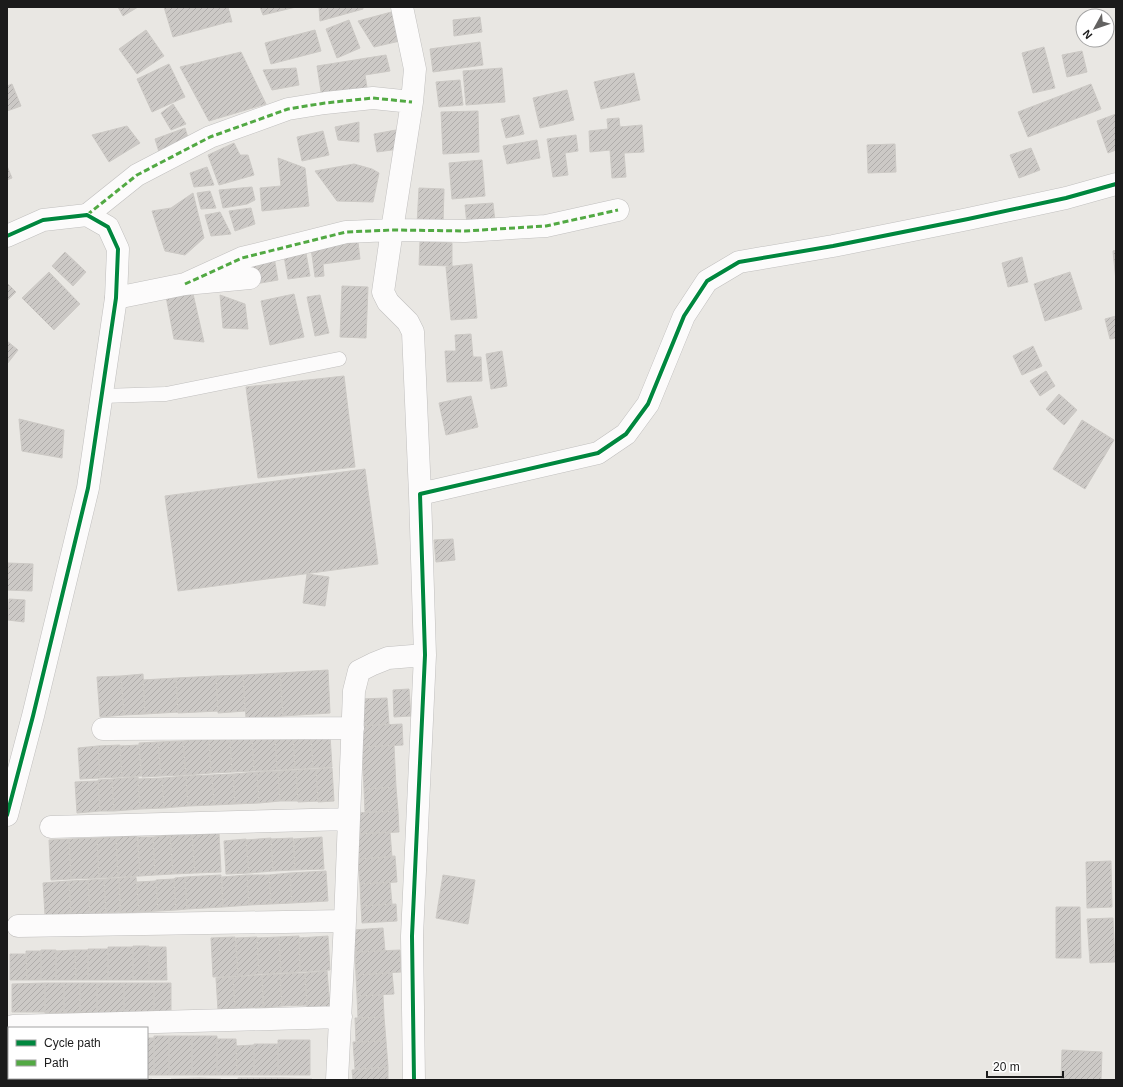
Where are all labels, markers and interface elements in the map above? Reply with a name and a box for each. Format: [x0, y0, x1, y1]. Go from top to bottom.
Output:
north arrow [1075, 8, 1115, 48]
text: N [1080, 27, 1094, 41]
legend [8, 1027, 148, 1079]
text: Cycle path [44, 1036, 101, 1050]
scale bar [987, 1053, 1063, 1079]
text: Path [44, 1056, 69, 1070]
text: 20 m [993, 1060, 1020, 1074]

